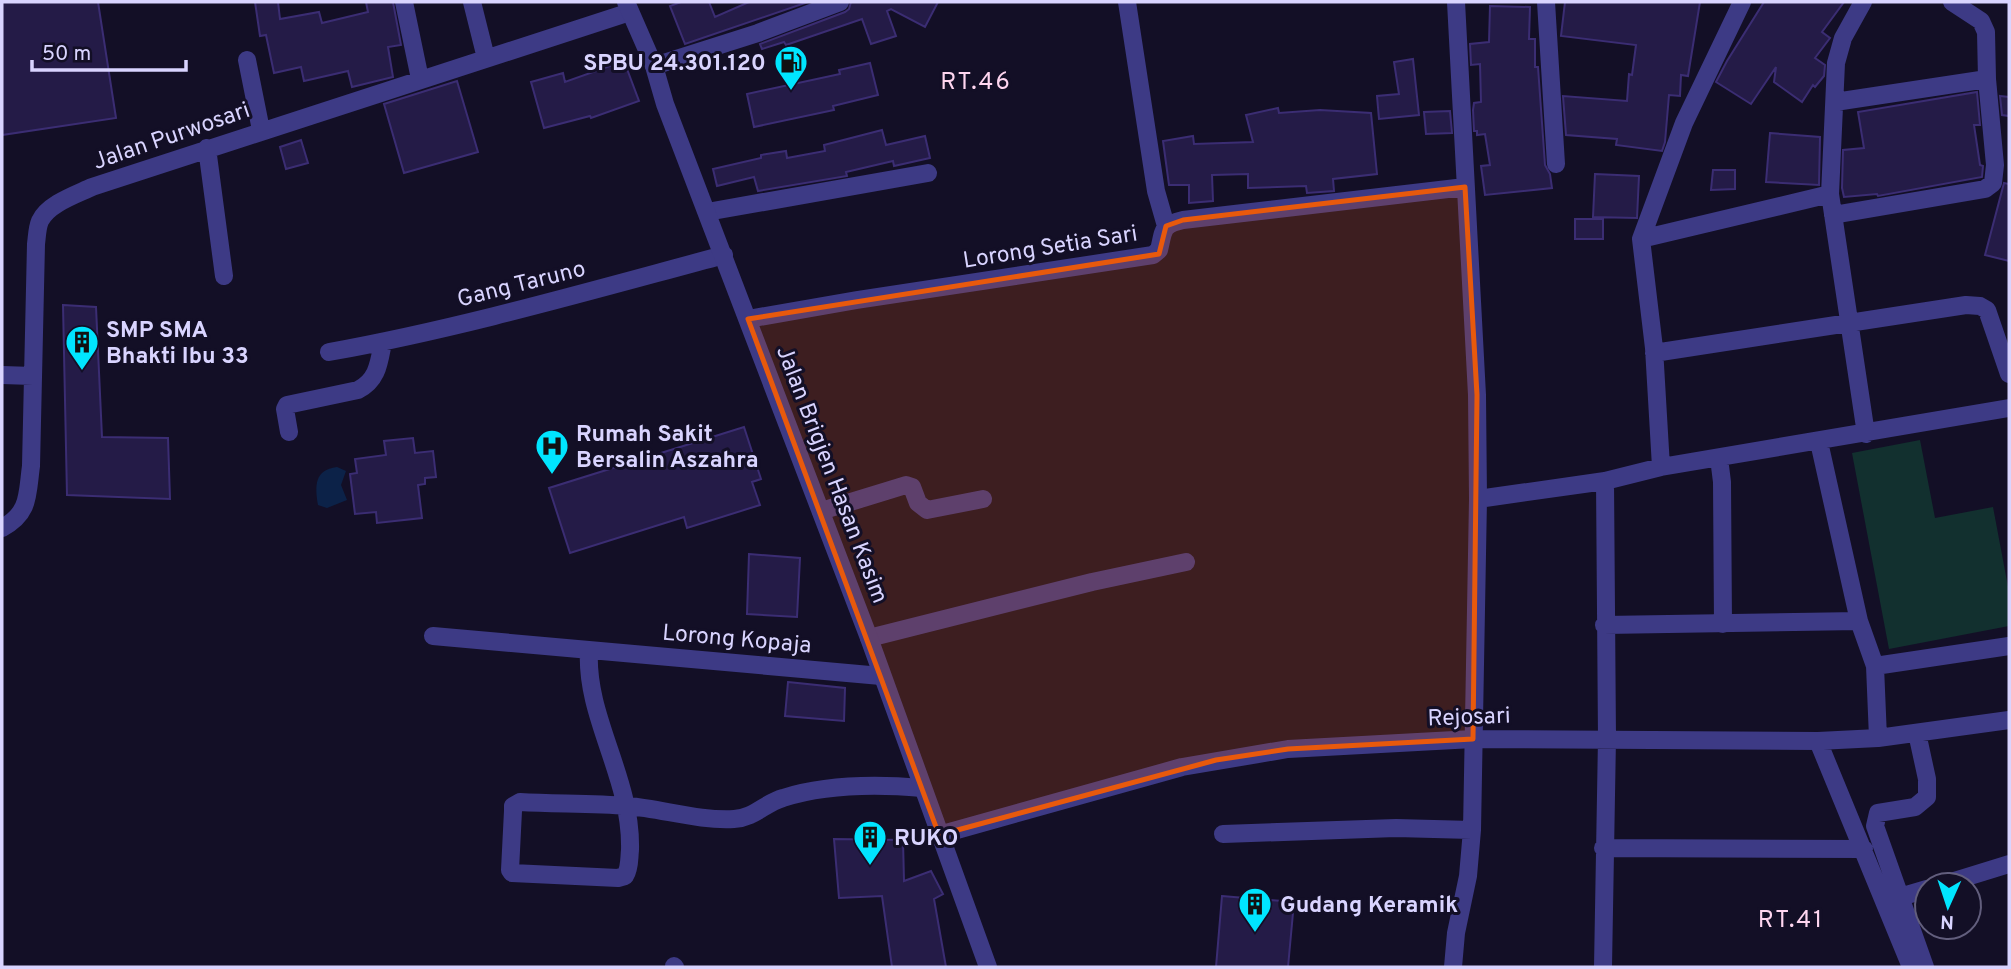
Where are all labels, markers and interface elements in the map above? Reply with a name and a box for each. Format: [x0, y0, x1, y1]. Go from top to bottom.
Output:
scale bar [32, 28, 186, 72]
text: 50 m [42, 41, 91, 68]
fuel station icon: SPBU 24.301.120 [772, 43, 810, 92]
place label: SPBU 24.301.120 [583, 50, 766, 79]
district label: RT.46 [940, 68, 1012, 98]
street label: Jalan Purwosari [89, 97, 254, 178]
street label: Lorong Setia Sari [961, 220, 1140, 277]
street label: Gang Taruno [454, 255, 589, 315]
place label: SMP SMA Bhakti Ibu 33 [106, 317, 249, 372]
building icon: SMP SMA Bhakti Ibu 33 [63, 323, 101, 372]
street label: Jalan Brigjen Hasan Kasim [768, 342, 893, 608]
place label: Rumah Sakit Bersalin Aszahra [576, 421, 758, 476]
hospital icon: Rumah Sakit Bersalin Aszahra [533, 427, 571, 476]
street label: Lorong Kopaja [661, 620, 813, 661]
street label: Rejosari [1427, 703, 1511, 734]
building icon: RUKO [851, 818, 889, 867]
place label: RUKO [894, 825, 958, 854]
north arrow [1913, 871, 1983, 941]
building icon: Gudang Keramik [1236, 885, 1274, 934]
place label: Gudang Keramik [1280, 892, 1458, 921]
district label: RT.41 [1758, 906, 1824, 936]
text: N [1940, 909, 1955, 933]

